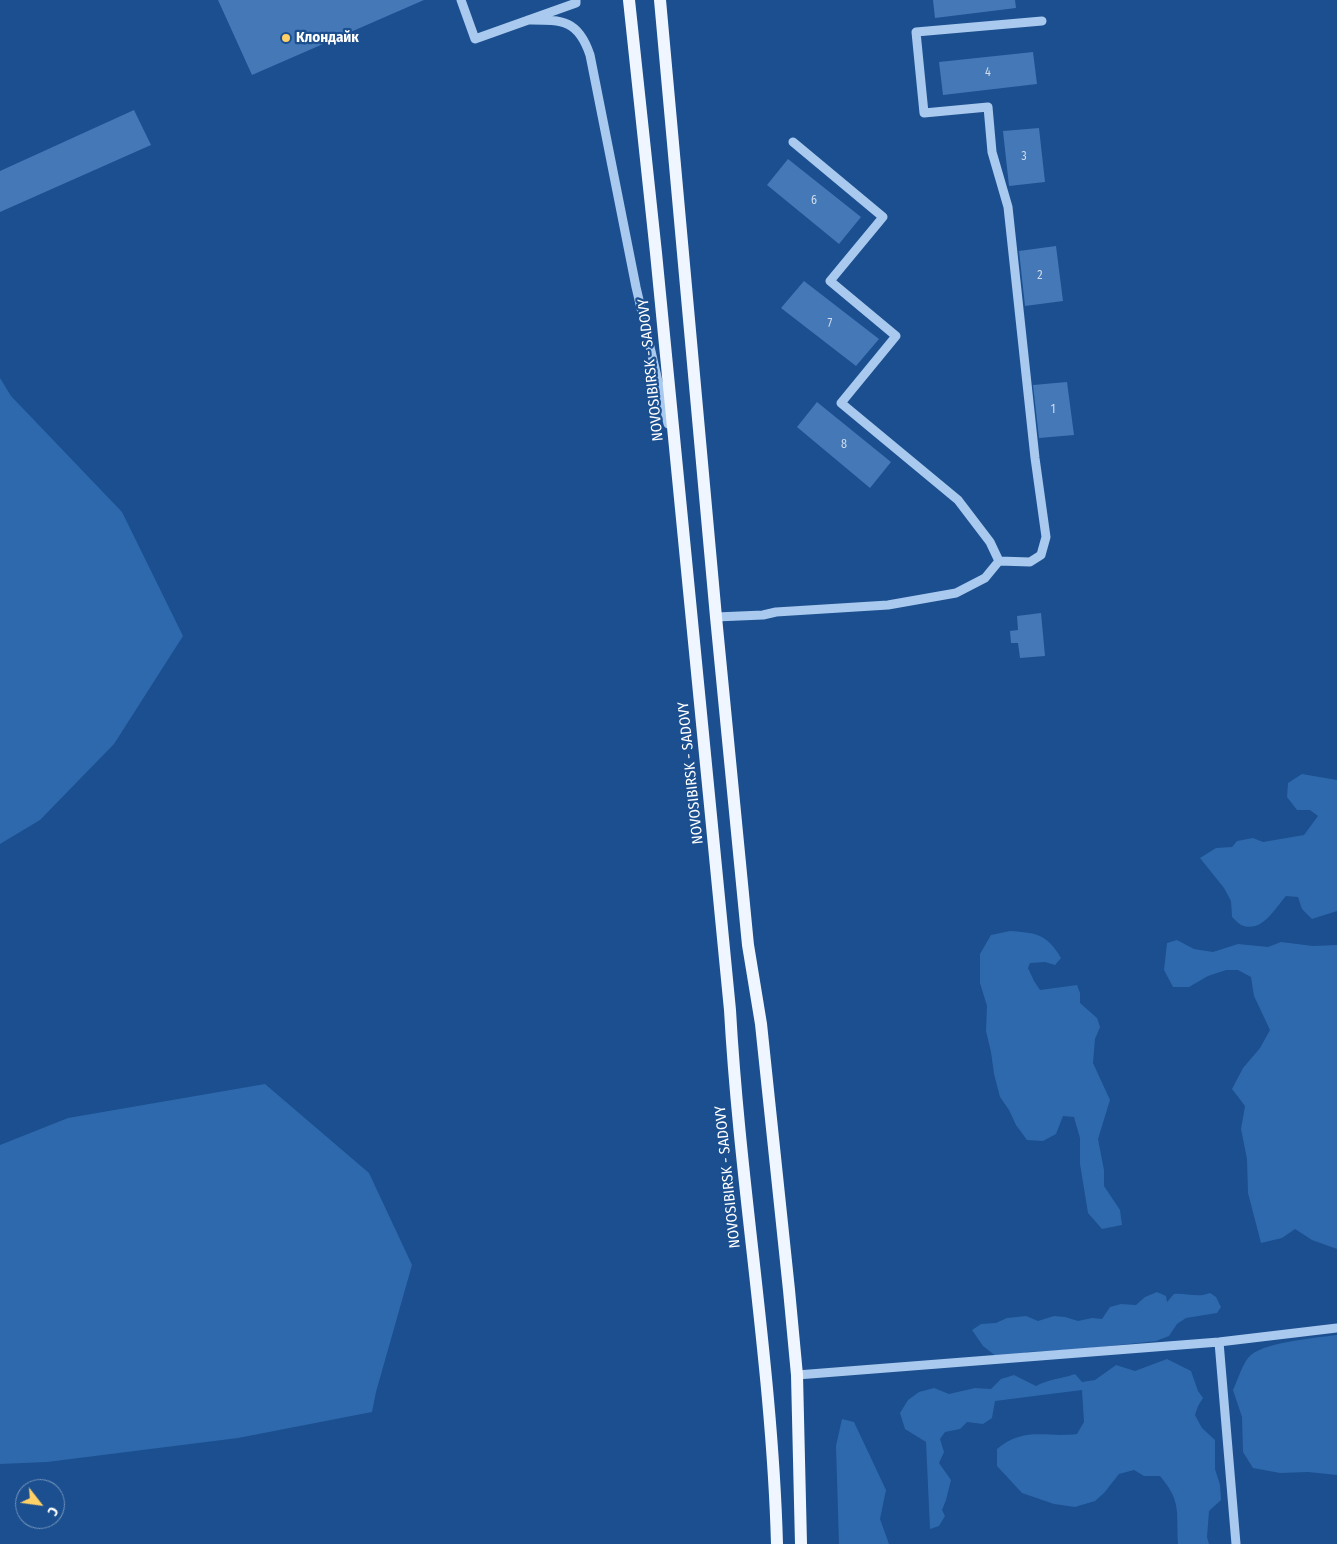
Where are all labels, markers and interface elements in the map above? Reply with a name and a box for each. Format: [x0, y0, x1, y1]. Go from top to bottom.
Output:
place label: Клондайк [296, 29, 359, 47]
marker: Клондайк [280, 32, 292, 44]
house number: 4 [985, 66, 991, 80]
house number: 3 [1021, 150, 1027, 164]
house number: 6 [811, 194, 817, 208]
house number: 2 [1037, 269, 1043, 283]
street label: NOVOSIBIRSK - SADOVY [635, 298, 667, 442]
house number: 7 [828, 317, 832, 331]
house number: 1 [1051, 403, 1055, 417]
house number: 8 [841, 438, 847, 452]
street label: NOVOSIBIRSK - SADOVY [675, 701, 707, 845]
street label: NOVOSIBIRSK - SADOVY [712, 1105, 744, 1249]
north arrow [15, 1479, 65, 1529]
text: С [43, 1504, 62, 1519]

